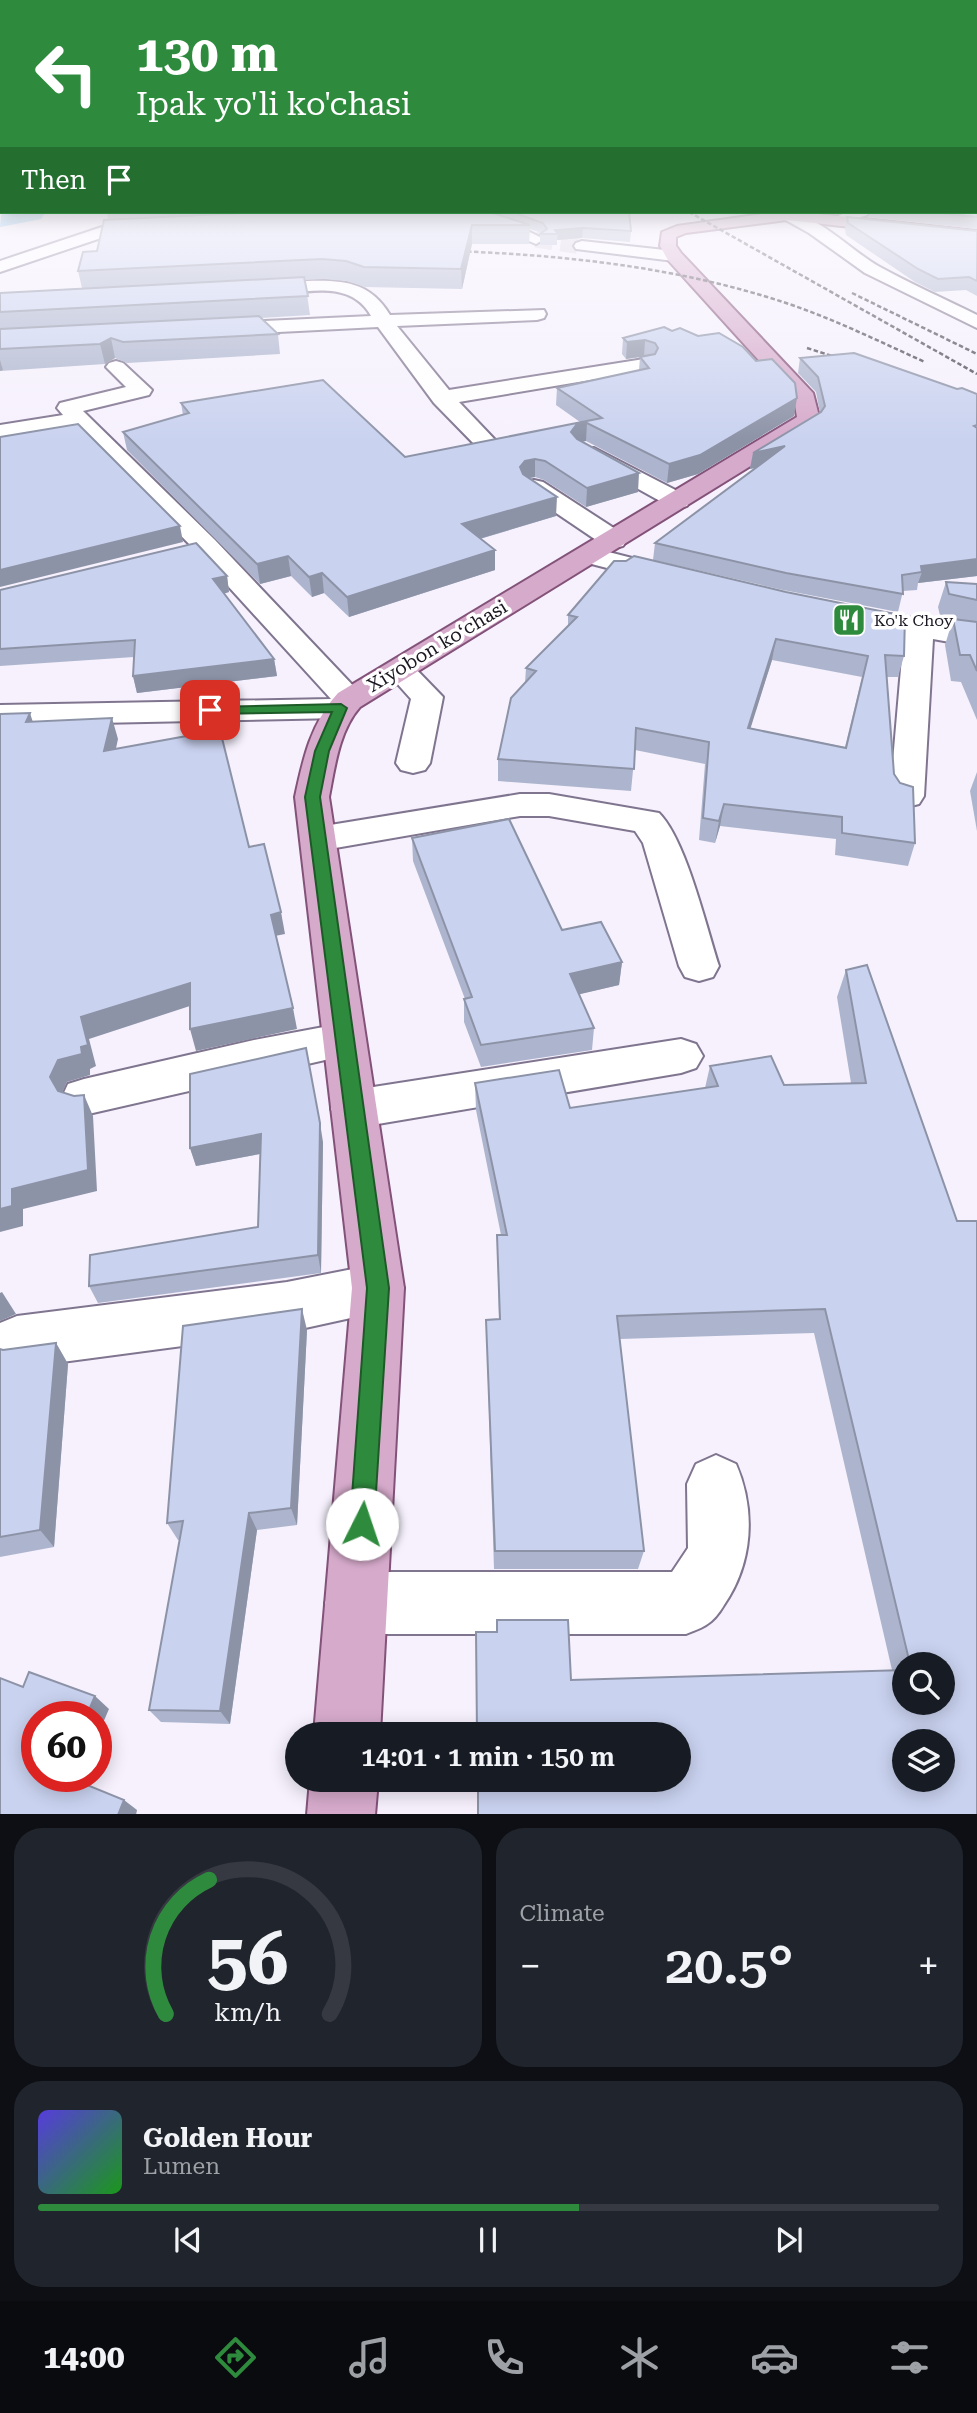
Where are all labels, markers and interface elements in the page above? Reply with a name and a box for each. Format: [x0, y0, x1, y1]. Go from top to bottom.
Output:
text: 130 m [136, 26, 278, 83]
icon: left [21, 28, 112, 119]
text: Ipak yo'li ko'chasi [136, 85, 411, 123]
icon: arrive [100, 161, 138, 199]
text: Then [21, 165, 86, 195]
street label: Xiyobon koʻchasi [363, 595, 511, 697]
restaurant icon: Ko'k Choy [830, 601, 868, 639]
place label: Ko'k Choy [874, 611, 954, 630]
pin [180, 680, 240, 740]
icon: arrive [191, 691, 229, 729]
position arrow [325, 1487, 399, 1561]
map controls [892, 1652, 955, 1792]
button: search [892, 1652, 955, 1715]
speed limit sign: 60 [21, 1701, 112, 1792]
button: layers [892, 1729, 955, 1792]
text: 14:01 · 1 min · 150 m [361, 1742, 615, 1772]
text: Climate [520, 1900, 605, 1927]
text: 56 [207, 1917, 289, 2002]
text: 20.5° [665, 1935, 793, 1996]
text: − [520, 1944, 541, 1988]
text: + [918, 1944, 939, 1988]
text: km/h [214, 1997, 281, 2026]
text: Golden Hour [143, 2123, 312, 2153]
text: Lumen [143, 2153, 220, 2180]
icon: previous [169, 2221, 207, 2259]
icon: pause [469, 2221, 507, 2259]
icon: next [770, 2221, 808, 2259]
icon: directions [211, 2333, 260, 2382]
icon: music [345, 2333, 394, 2382]
icon: phone [480, 2333, 529, 2382]
icon: climate [615, 2333, 664, 2382]
icon: car [750, 2333, 799, 2382]
icon: filters [885, 2333, 934, 2382]
text: 14:00 [43, 2338, 125, 2376]

